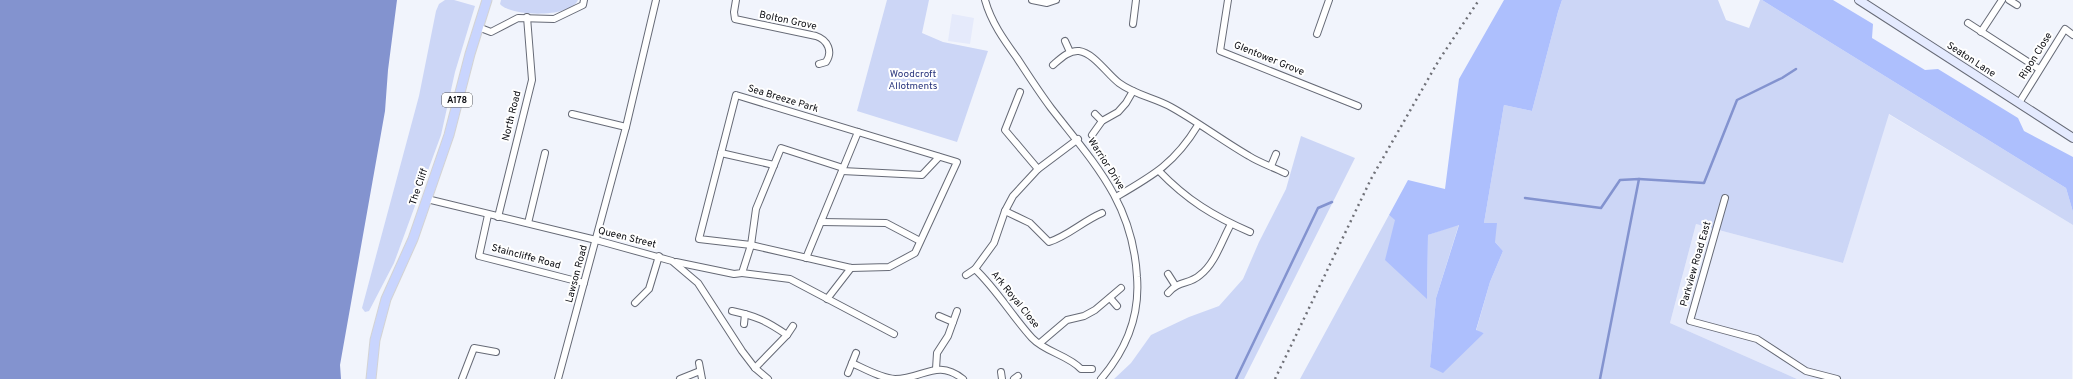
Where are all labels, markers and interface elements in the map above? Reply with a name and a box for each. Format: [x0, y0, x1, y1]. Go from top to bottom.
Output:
street label: Bolton Grove [758, 9, 818, 33]
street label: Ripon Close [2016, 30, 2056, 82]
street label: Glentower Grove [1232, 39, 1306, 79]
street label: Seaton Lane [1944, 39, 1998, 81]
park label: Woodcroft Allotments [889, 68, 938, 93]
street label: Sea Breeze Park [746, 82, 820, 116]
street label: North Road [499, 89, 525, 143]
road number: A178 [442, 93, 472, 107]
street label: Warrior Drive [1084, 136, 1128, 192]
street label: The Cliff [407, 167, 431, 207]
street label: Parkview Road East [1678, 220, 1714, 308]
street label: Queen Street [597, 225, 658, 252]
street label: Staincliffe Road [490, 242, 562, 272]
street label: Lawson Road [563, 244, 591, 304]
street label: Ark Royal Close [988, 269, 1042, 331]

